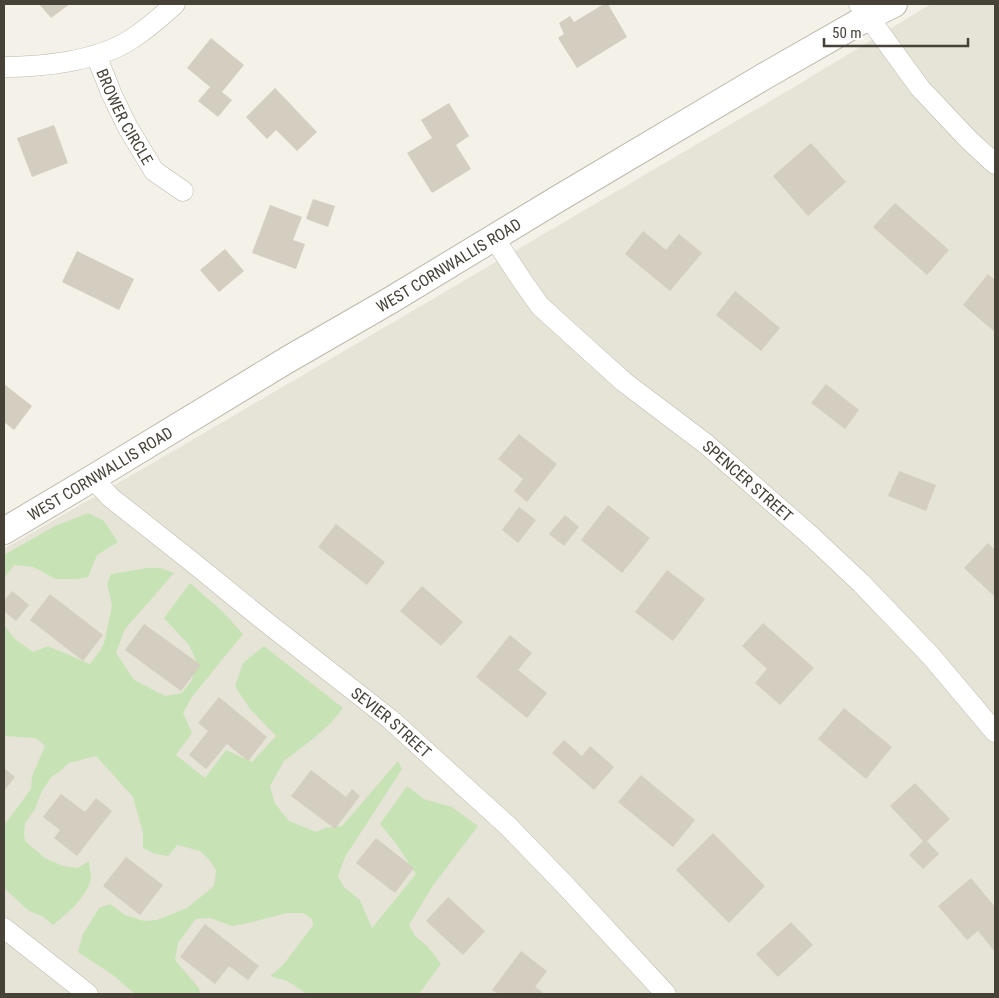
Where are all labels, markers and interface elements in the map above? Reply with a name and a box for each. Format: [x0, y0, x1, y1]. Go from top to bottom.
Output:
scale bar [824, 15, 968, 47]
text: 50 m [832, 24, 862, 42]
street label: BROWER CIRCLE [92, 66, 157, 168]
street label: WEST CORNWALLIS ROAD [373, 214, 525, 316]
street label: WEST CORNWALLIS ROAD [24, 423, 176, 525]
street label: SPENCER STREET [699, 437, 797, 526]
street label: SEVIER STREET [347, 683, 435, 762]

